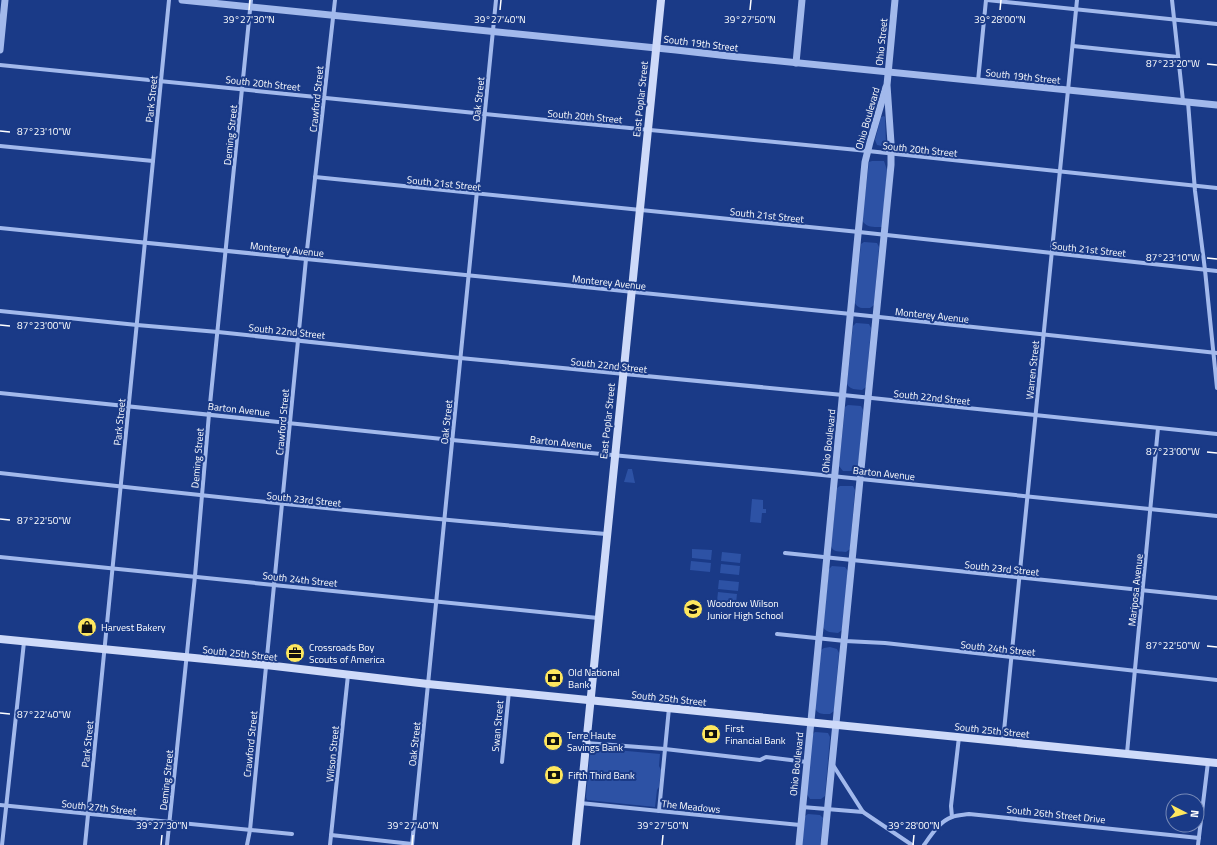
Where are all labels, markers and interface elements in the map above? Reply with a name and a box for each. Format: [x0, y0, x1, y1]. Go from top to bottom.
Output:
text: 39°27'30"N [223, 12, 275, 27]
text: 39°27'40"N [474, 12, 526, 27]
text: 39°27'50"N [724, 12, 776, 27]
text: 39°28'00"N [974, 12, 1026, 27]
street label: Ohio Street [872, 17, 891, 66]
street label: South 19th Street [663, 31, 740, 56]
text: 87°23'20"W [1146, 56, 1200, 71]
street label: East Poplar Street [629, 60, 652, 138]
street label: Crawford Street [306, 65, 327, 133]
street label: South 19th Street [985, 65, 1062, 88]
street label: South 20th Street [225, 72, 302, 95]
street label: Park Street [142, 74, 161, 123]
street label: Oak Street [469, 76, 488, 122]
street label: Ohio Boulevard [851, 85, 884, 151]
street label: Deming Street [220, 104, 241, 166]
street label: South 20th Street [547, 106, 624, 127]
text: 87°23'10"W [17, 124, 71, 139]
street label: South 20th Street [882, 138, 959, 161]
street label: South 21st Street [406, 172, 482, 195]
street label: South 21st Street [729, 204, 805, 227]
street label: Monterey Avenue [249, 238, 325, 261]
street label: South 21st Street [1051, 238, 1127, 261]
text: 87°23'10"W [1146, 250, 1200, 265]
street label: Monterey Avenue [571, 271, 647, 294]
street label: Monterey Avenue [894, 304, 970, 327]
text: 87°23'00"W [17, 318, 71, 333]
street label: South 22nd Street [248, 320, 326, 343]
street label: Warren Street [1022, 339, 1043, 400]
street label: South 22nd Street [570, 354, 648, 377]
street label: East Poplar Street [596, 382, 619, 460]
street label: South 22nd Street [893, 386, 971, 409]
street label: Crawford Street [272, 388, 293, 456]
street label: Park Street [110, 397, 129, 446]
street label: Barton Avenue [207, 399, 271, 420]
street label: Oak Street [437, 399, 456, 445]
street label: Ohio Boulevard [818, 408, 839, 474]
street label: Deming Street [187, 427, 208, 489]
street label: Barton Avenue [529, 432, 593, 453]
text: 87°23'00"W [1146, 444, 1200, 459]
street label: Barton Avenue [852, 463, 916, 484]
street label: South 23rd Street [266, 488, 342, 511]
text: 87°22'50"W [17, 513, 71, 528]
street label: Mariposa Avenue [1124, 553, 1147, 627]
street label: South 23rd Street [964, 557, 1040, 580]
street label: South 24th Street [262, 568, 339, 591]
place label: Woodrow Wilson Junior High School [707, 596, 783, 623]
school or university icon: Woodrow Wilson Junior High School [682, 598, 704, 620]
shop icon: Harvest Bakery [76, 616, 98, 638]
place label: Harvest Bakery [101, 620, 166, 635]
street label: South 24th Street [960, 637, 1037, 660]
text: 87°22'50"W [1146, 638, 1200, 653]
place label: Crossroads Boy Scouts of America [309, 640, 385, 667]
street label: South 25th Street [202, 642, 279, 665]
office icon: Crossroads Boy Scouts of America [284, 642, 306, 664]
place label: Old National Bank [568, 665, 620, 692]
bank icon: Old National Bank [543, 667, 565, 689]
street label: South 25th Street [631, 687, 708, 710]
street label: Swan Street [488, 699, 507, 752]
text: 87°22'40"W [17, 707, 71, 722]
street label: Crawford Street [240, 710, 261, 778]
street label: Park Street [78, 719, 97, 768]
street label: South 25th Street [954, 719, 1031, 742]
street label: Oak Street [405, 721, 424, 767]
place label: First Financial Bank [725, 721, 786, 748]
bank icon: First Financial Bank [700, 723, 722, 745]
street label: Wilson Street [322, 725, 343, 783]
place label: Terre Haute Savings Bank [567, 728, 623, 755]
bank icon: Terre Haute Savings Bank [542, 730, 564, 752]
street label: Ohio Boulevard [786, 731, 807, 797]
street label: Deming Street [156, 749, 177, 811]
bank icon: Fifth Third Bank [543, 764, 565, 786]
place label: Fifth Third Bank [568, 768, 635, 783]
north arrow [1165, 793, 1205, 833]
street label: South 27th Street [61, 796, 138, 819]
street label: The Meadows [661, 796, 721, 817]
street label: South 26th Street Drive [1006, 802, 1106, 827]
text: N [1187, 809, 1203, 819]
text: 39°27'30"N [136, 818, 188, 833]
text: 39°27'40"N [387, 818, 439, 833]
text: 39°27'50"N [637, 818, 689, 833]
text: 39°28'00"N [888, 818, 940, 833]

